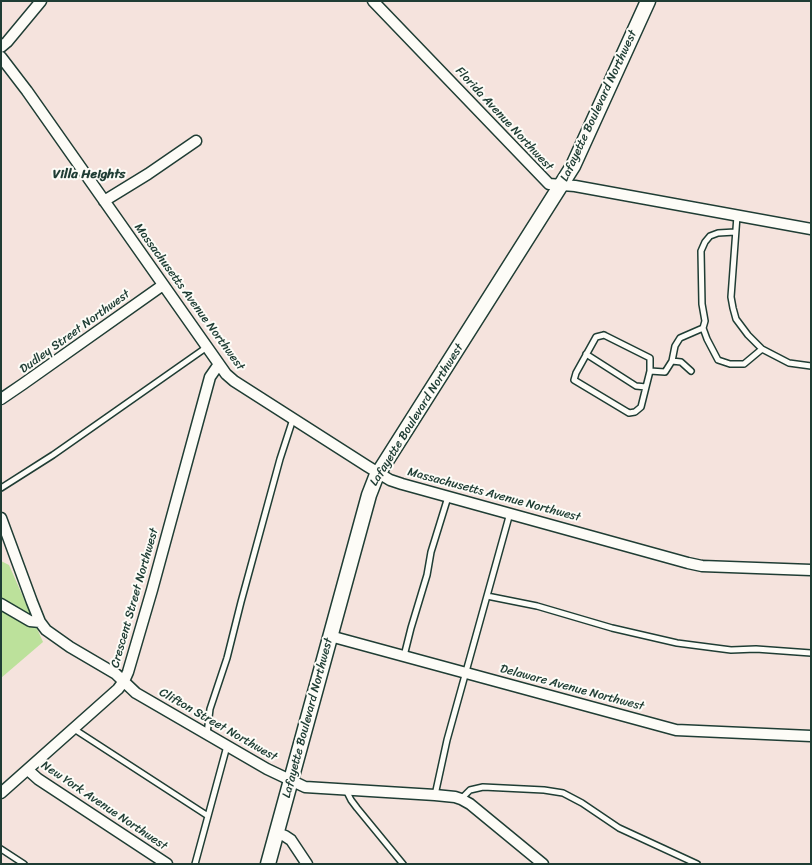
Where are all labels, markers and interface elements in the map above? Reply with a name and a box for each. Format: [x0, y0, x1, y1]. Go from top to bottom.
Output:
street label: Lafayette Boulevard Northwest [558, 28, 640, 184]
street label: Florida Avenue Northwest [452, 64, 556, 174]
district label: Villa Heights [53, 167, 125, 183]
street label: Massachusetts Avenue Northwest [131, 221, 247, 373]
street label: Dudley Street Northwest [17, 287, 133, 377]
street label: Lafayette Boulevard Northwest [367, 341, 467, 489]
street label: Massachusetts Avenue Northwest [406, 465, 582, 525]
street label: Crescent Street Northwest [108, 526, 162, 670]
street label: Lafayette Boulevard Northwest [280, 636, 336, 800]
street label: Delaware Avenue Northwest [498, 662, 646, 714]
street label: Clifton Street Northwest [157, 685, 279, 765]
street label: New York Avenue Northwest [38, 758, 170, 854]

